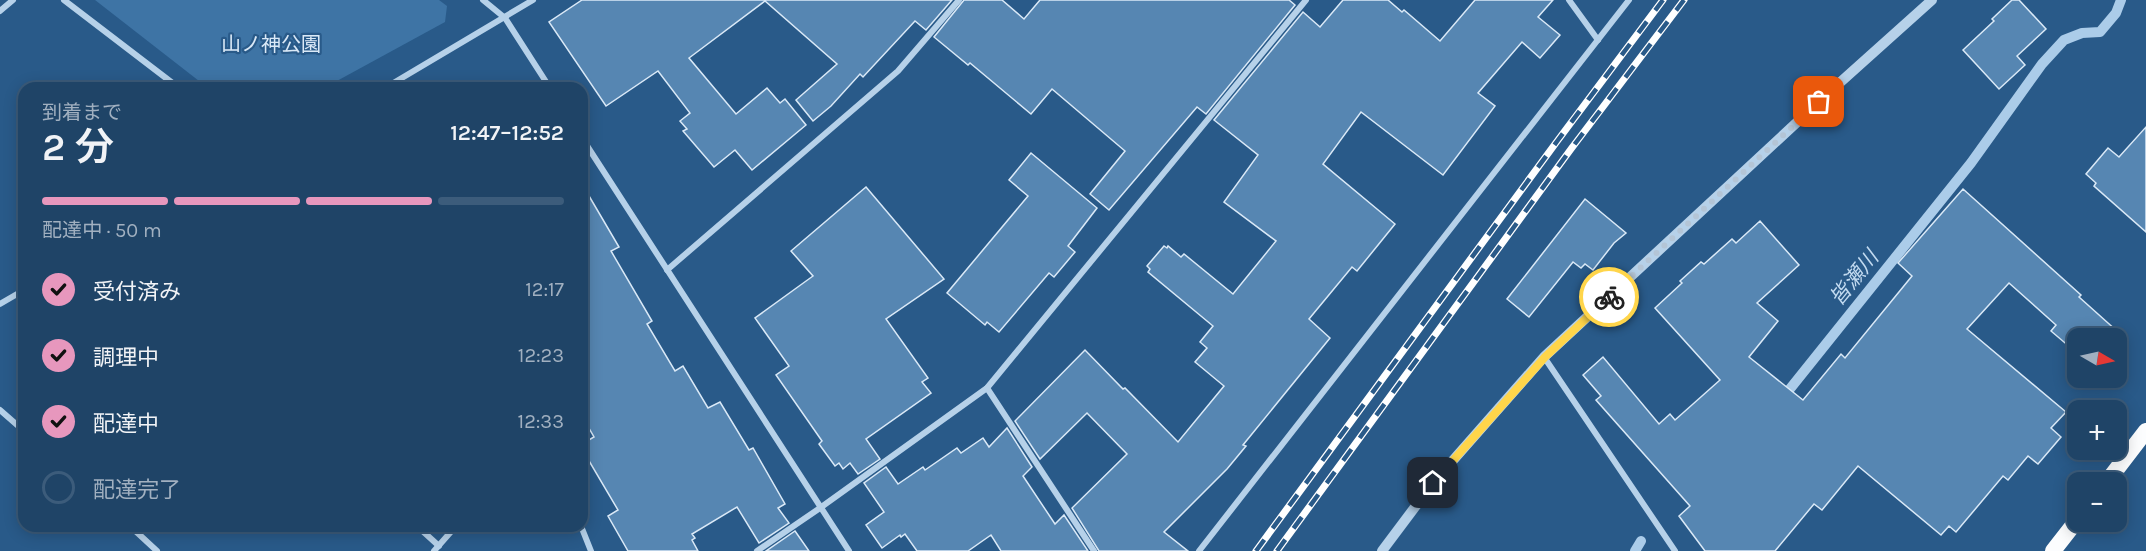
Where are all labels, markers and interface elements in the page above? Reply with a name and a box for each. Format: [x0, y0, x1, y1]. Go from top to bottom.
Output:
park label: 山ノ神公園 [221, 33, 321, 56]
pin [1793, 76, 1844, 127]
icon: bag [1802, 85, 1835, 118]
text: 到着まで [42, 101, 122, 124]
text: 12:47–12:52 [450, 120, 564, 146]
text: 2 分 [42, 124, 114, 170]
text: 配達中 · 50 m [42, 219, 162, 242]
water label: 皆瀬川 [1825, 244, 1884, 310]
courier [1579, 267, 1639, 327]
icon: check [42, 273, 75, 306]
text: 12:17 [525, 278, 564, 301]
text: 受付済み [93, 279, 181, 305]
icon: bike [1593, 281, 1626, 314]
north arrow [2067, 328, 2127, 388]
map controls [2067, 328, 2127, 532]
icon: check [42, 339, 75, 372]
text: 12:23 [518, 344, 564, 367]
text: 調理中 [93, 345, 159, 371]
button: + [2067, 400, 2127, 460]
icon: check [42, 405, 75, 438]
text: 12:33 [518, 410, 564, 433]
text: 配達中 [93, 411, 159, 437]
pin [1407, 457, 1458, 508]
icon: home [1416, 466, 1449, 499]
button: − [2067, 472, 2127, 532]
text: 配達完了 [93, 477, 181, 503]

